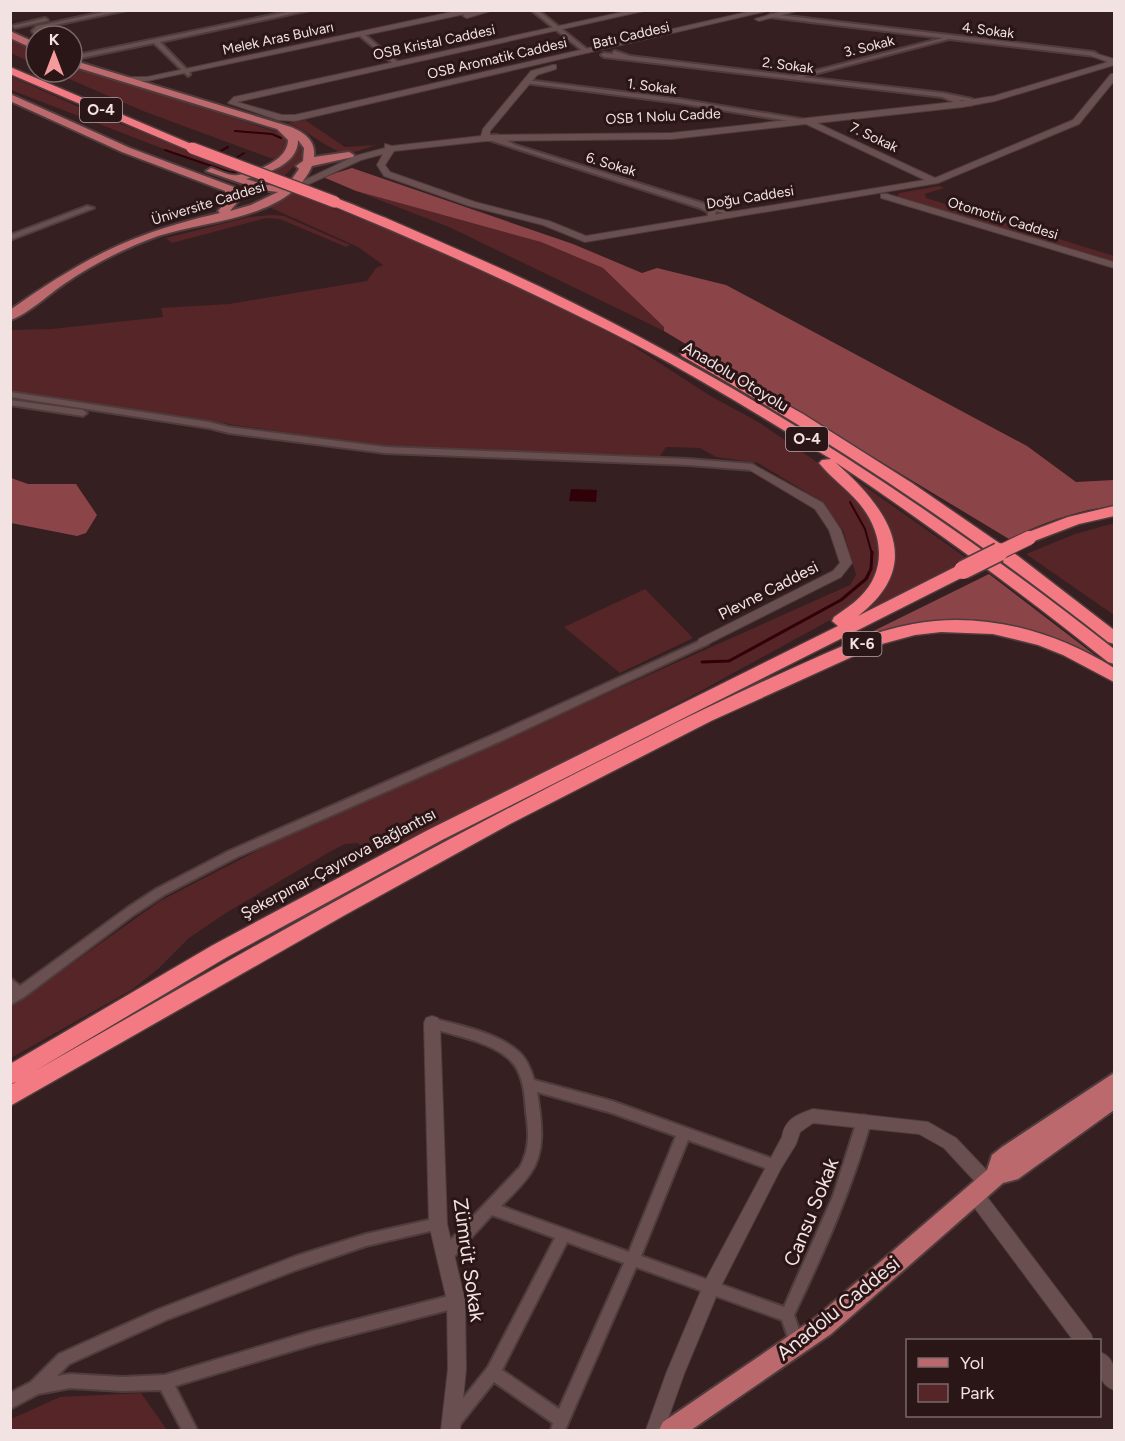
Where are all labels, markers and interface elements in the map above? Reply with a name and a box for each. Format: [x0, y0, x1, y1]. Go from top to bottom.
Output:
street label: Melek Aras Bulvarı [221, 18, 335, 59]
street label: Batı Caddesi [591, 18, 671, 53]
street label: 4. Sokak [961, 19, 1015, 42]
street label: OSB Kristal Caddesi [371, 21, 497, 64]
north arrow [24, 24, 84, 84]
text: K [49, 30, 60, 49]
street label: 3. Sokak [842, 32, 896, 61]
street label: OSB Aromatik Caddesi [426, 34, 569, 83]
street label: 2. Sokak [761, 54, 815, 77]
street label: 1. Sokak [626, 75, 678, 98]
road number: O-4 [80, 98, 122, 122]
street label: OSB 1 Nolu Cadde [605, 105, 721, 128]
street label: 7. Sokak [847, 119, 901, 156]
street label: 6. Sokak [584, 149, 638, 180]
street label: Üniversite Caddesi [149, 178, 267, 229]
street label: Doğu Caddesi [705, 182, 795, 213]
street label: Otomotiv Caddesi [946, 194, 1060, 243]
street label: Anadolu Otoyolu [679, 337, 792, 416]
road number: O-4 [786, 427, 828, 451]
street label: Plevne Caddesi [715, 557, 821, 624]
road number: K-6 [842, 632, 882, 656]
street label: Şekerpınar-Çayırova Bağlantısı [238, 804, 439, 923]
street label: Cansu Sokak [778, 1154, 844, 1270]
street label: Zümrüt Sokak [448, 1197, 490, 1324]
street label: Anadolu Caddesi [772, 1251, 904, 1365]
legend [906, 1339, 1101, 1417]
text: Yol [960, 1352, 984, 1374]
text: Park [960, 1382, 995, 1404]

